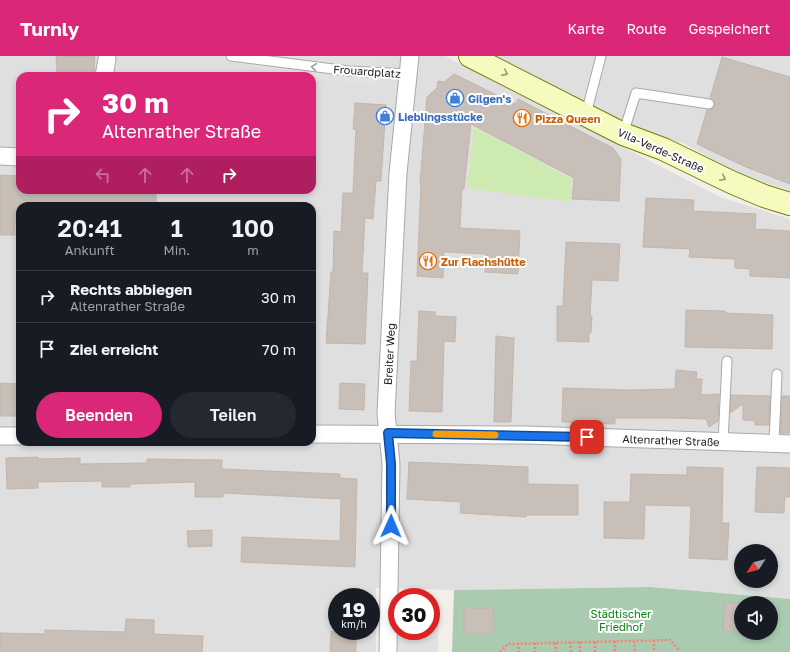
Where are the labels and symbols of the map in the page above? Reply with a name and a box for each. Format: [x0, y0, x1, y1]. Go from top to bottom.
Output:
street label: Frouardplatz [333, 62, 402, 80]
one-way arrow [311, 63, 317, 72]
one-way arrow [501, 68, 508, 76]
shop icon: Gilgen's [445, 88, 465, 108]
place label: Gilgen's [468, 92, 511, 105]
shop icon: Lieblingsstücke [375, 106, 395, 126]
restaurant icon: Pizza Queen [512, 108, 532, 128]
place label: Lieblingsstücke [398, 110, 483, 123]
place label: Pizza Queen [535, 112, 601, 125]
street label: Vila-Verde-Straße [616, 125, 706, 175]
one-way arrow [719, 173, 726, 181]
restaurant icon: Zur Flachshütte [418, 251, 438, 271]
place label: Zur Flachshütte [441, 255, 526, 268]
street label: Breiter Weg [381, 323, 397, 385]
pin [570, 420, 604, 454]
street label: Altenrather Straße [622, 432, 720, 448]
position arrow [370, 505, 412, 547]
north arrow [734, 544, 778, 588]
speed limit sign: 30 [388, 588, 440, 640]
park label: Städtischer Friedhof [591, 607, 652, 633]

